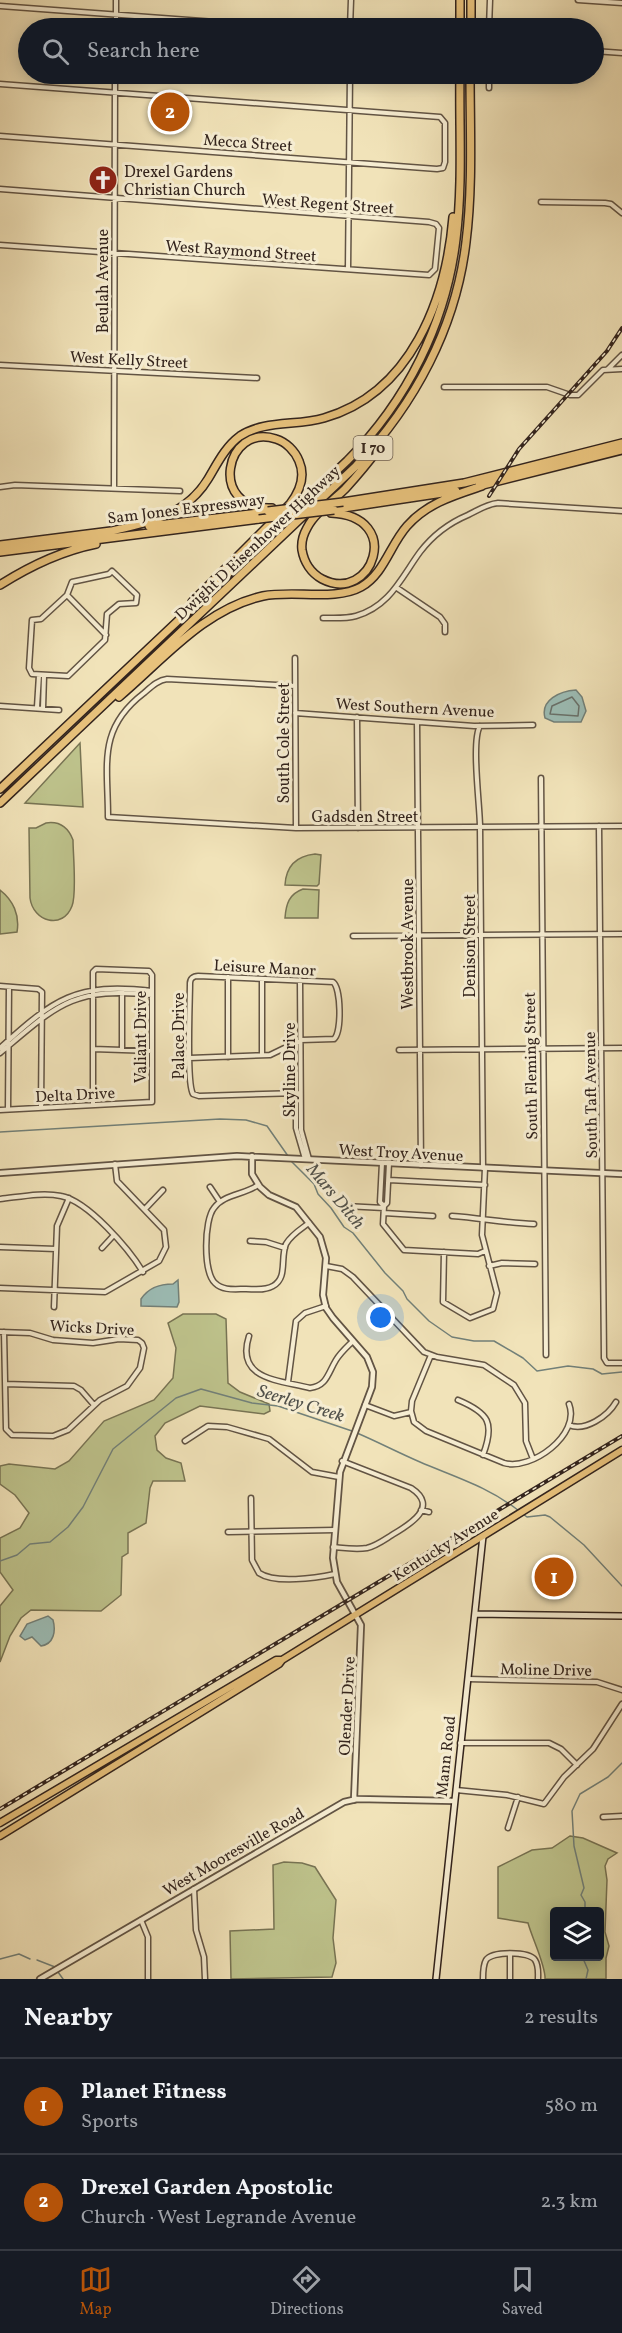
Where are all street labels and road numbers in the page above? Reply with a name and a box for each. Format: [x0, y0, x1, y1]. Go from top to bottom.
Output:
street label: Mecca Street [202, 130, 294, 158]
street label: West Regent Street [261, 189, 395, 221]
street label: Beulah Avenue [93, 229, 115, 333]
street label: West Raymond Street [165, 236, 318, 268]
street label: West Kelly Street [69, 347, 189, 375]
road number: I 70 [354, 436, 392, 460]
street label: Dwight D Eisenhower Highway [171, 461, 346, 626]
street label: Sam Jones Expressway [106, 489, 267, 531]
street label: South Cole Street [274, 682, 296, 804]
street label: West Southern Avenue [335, 694, 495, 724]
street label: Gadsden Street [312, 807, 419, 829]
street label: Westbrook Avenue [398, 878, 420, 1010]
street label: Denison Street [460, 894, 482, 998]
street label: Leisure Manor [213, 955, 317, 983]
street label: Valiant Drive [131, 991, 153, 1083]
street label: South Fleming Street [520, 991, 544, 1140]
street label: Palace Drive [169, 992, 191, 1080]
street label: Skyline Drive [280, 1022, 302, 1118]
street label: South Taft Avenue [580, 1031, 604, 1159]
street label: Delta Drive [35, 1083, 116, 1109]
street label: West Troy Avenue [338, 1140, 464, 1168]
street label: Wicks Drive [49, 1316, 135, 1342]
street label: Kentucky Avenue [389, 1504, 503, 1587]
street label: Olender Drive [334, 1656, 362, 1756]
street label: Moline Drive [500, 1659, 592, 1683]
street label: Mann Road [432, 1715, 462, 1798]
street label: West Mooresville Road [159, 1803, 309, 1902]

